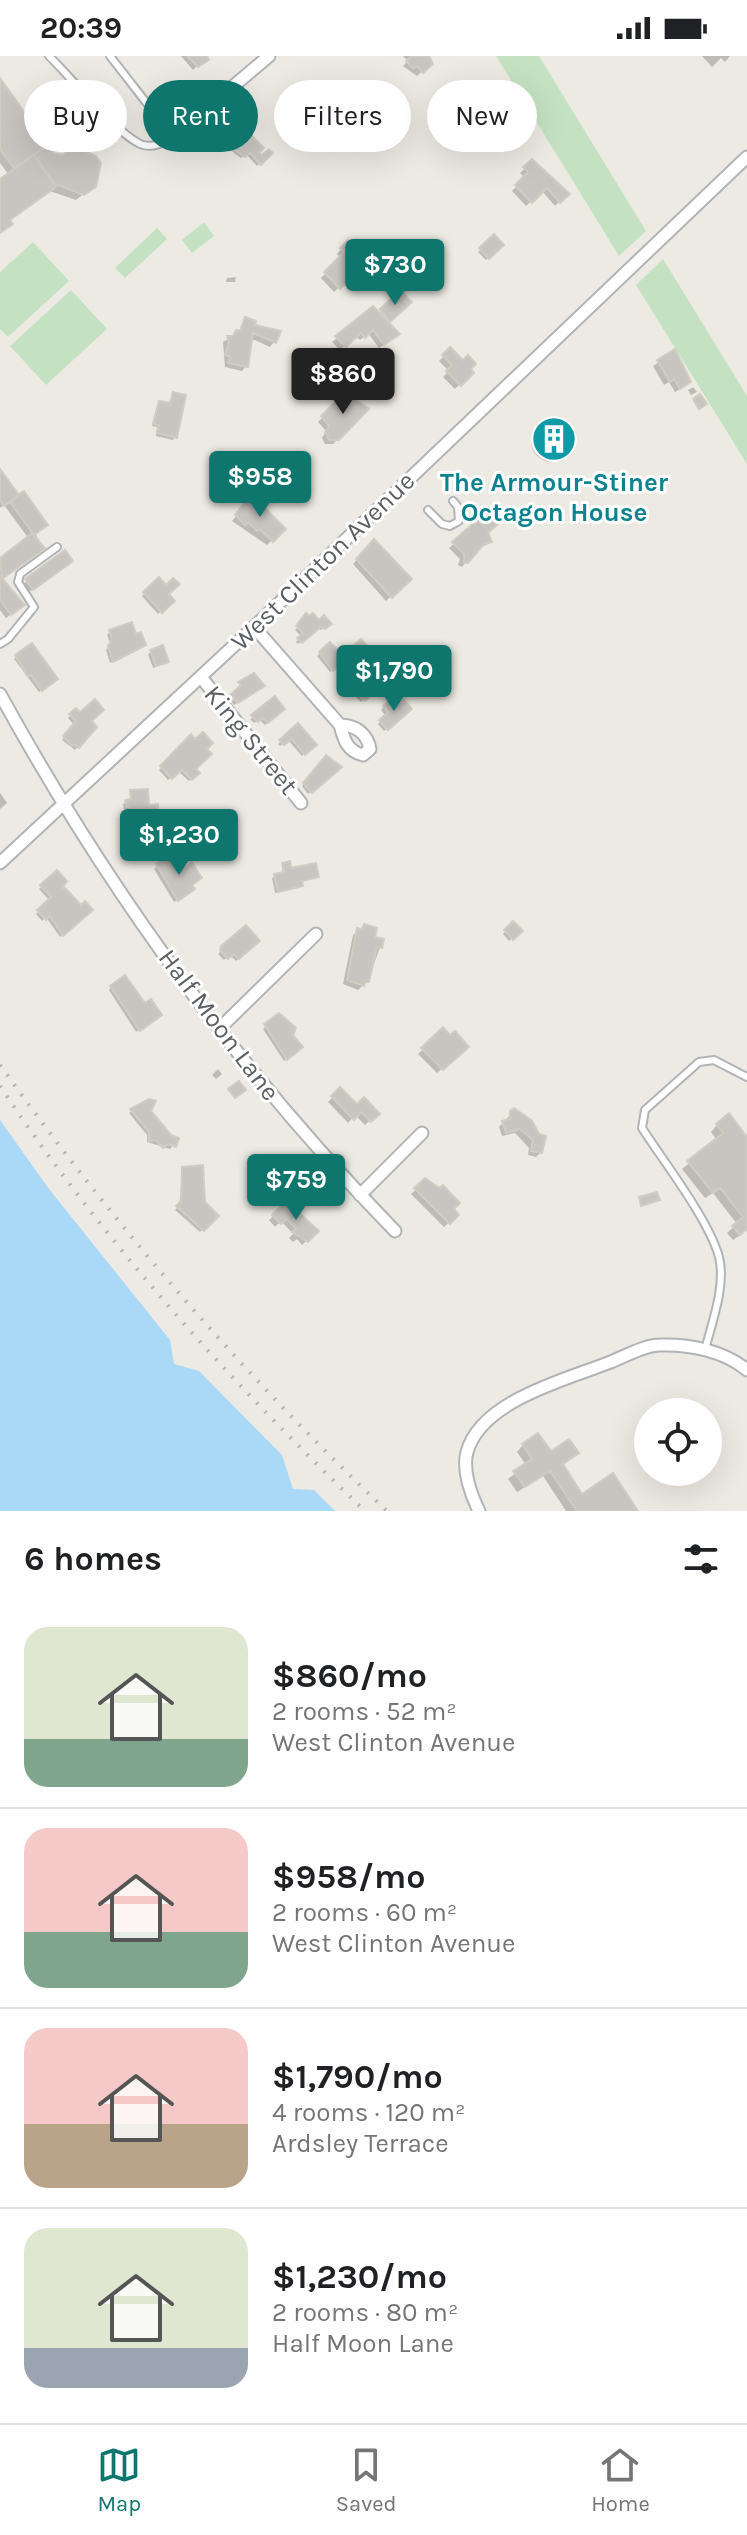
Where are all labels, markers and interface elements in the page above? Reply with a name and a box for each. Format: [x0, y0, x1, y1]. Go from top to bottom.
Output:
text: 20:39 [40, 10, 122, 46]
chip: Buy [24, 80, 127, 152]
chip: Rent [143, 80, 258, 152]
chip: Filters [274, 80, 411, 152]
chip: New [427, 80, 537, 152]
pin: $730 [348, 239, 442, 307]
text: $730 [363, 249, 427, 280]
pin: $860 [296, 348, 390, 416]
text: $860 [310, 358, 376, 389]
building icon: The Armour-Stiner Octagon House [530, 415, 578, 463]
pin: $958 [213, 451, 307, 519]
text: $958 [227, 461, 293, 492]
street label: West Clinton Avenue [225, 465, 421, 657]
place label: The Armour-Stiner Octagon House [440, 467, 669, 528]
pin: $1,790 [329, 645, 459, 713]
text: $1,790 [354, 655, 434, 686]
street label: King Street [198, 679, 305, 801]
pin: $1,230 [114, 809, 244, 877]
text: $1,230 [138, 819, 220, 850]
street label: Half Moon Lane [152, 943, 286, 1107]
pin: $759 [249, 1154, 343, 1222]
text: $759 [265, 1164, 327, 1195]
map controls [634, 1398, 722, 1486]
button: locate [634, 1398, 722, 1486]
icon: filters [679, 1537, 723, 1581]
text: 6 homes [24, 1539, 162, 1579]
text: $860/mo [272, 1656, 427, 1696]
icon: home [88, 1659, 184, 1755]
text: 2 rooms · 52 m² [272, 1696, 457, 1727]
text: West Clinton Avenue [272, 1727, 515, 1758]
text: $958/mo [272, 1857, 425, 1897]
icon: home [88, 1860, 184, 1956]
text: 2 rooms · 60 m² [272, 1897, 457, 1928]
text: West Clinton Avenue [272, 1928, 515, 1959]
text: $1,790/mo [272, 2057, 443, 2097]
icon: home [88, 2060, 184, 2156]
text: 4 rooms · 120 m² [272, 2097, 466, 2128]
text: Ardsley Terrace [272, 2128, 449, 2159]
text: $1,230/mo [272, 2257, 447, 2297]
icon: home [88, 2260, 184, 2356]
text: 2 rooms · 80 m² [272, 2297, 458, 2328]
text: Half Moon Lane [272, 2328, 454, 2359]
tab: Map [97, 2443, 141, 2517]
tab: Saved [336, 2443, 397, 2517]
tab: Home [591, 2443, 650, 2517]

